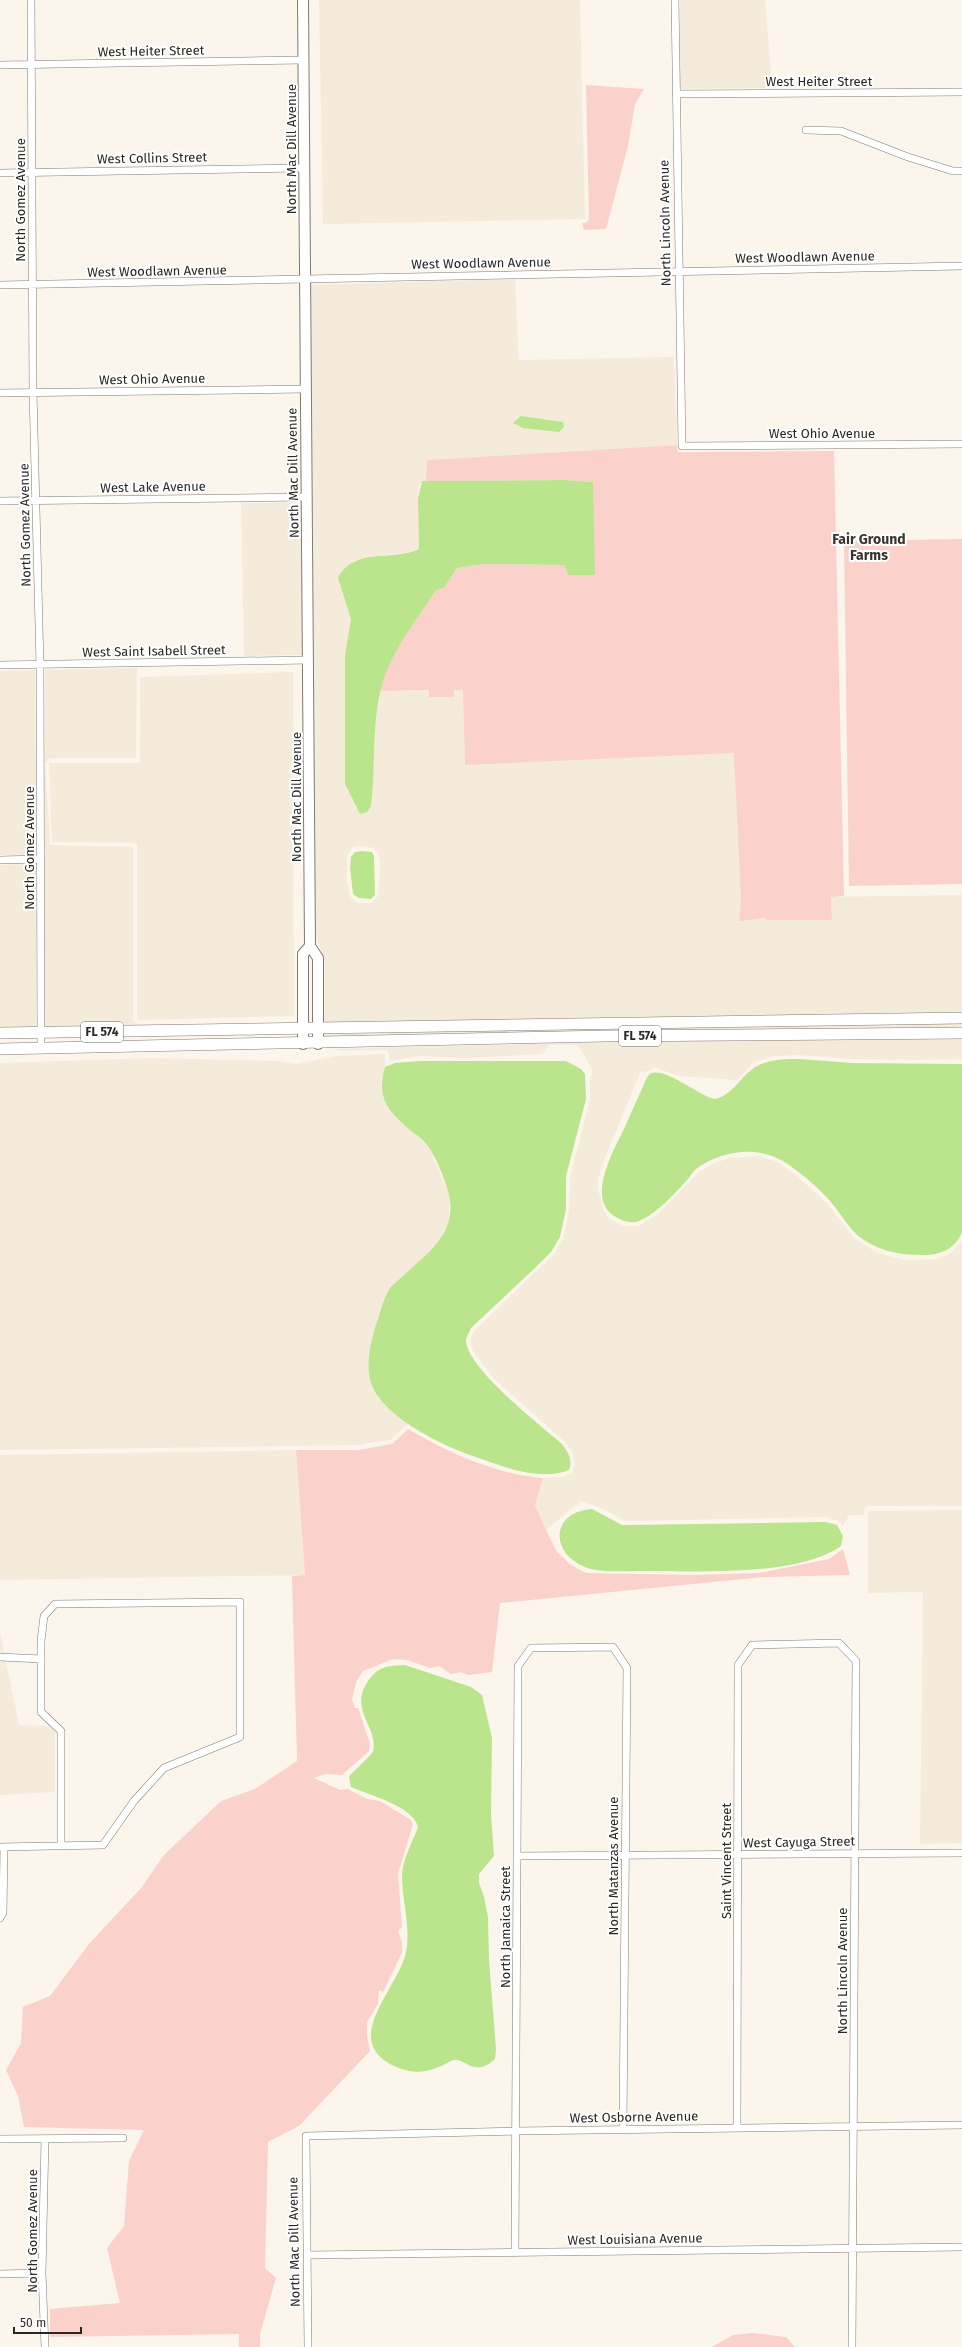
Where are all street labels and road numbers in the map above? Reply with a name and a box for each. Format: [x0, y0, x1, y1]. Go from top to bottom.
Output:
street label: West Heiter Street [97, 43, 205, 59]
street label: West Heiter Street [766, 74, 873, 89]
street label: North Mac Dill Avenue [284, 84, 299, 214]
street label: North Gomez Avenue [13, 138, 28, 262]
street label: West Collins Street [97, 150, 208, 166]
street label: North Lincoln Avenue [656, 160, 674, 286]
street label: West Woodlawn Avenue [735, 248, 875, 266]
street label: West Woodlawn Avenue [411, 254, 551, 272]
street label: West Woodlawn Avenue [87, 262, 227, 280]
street label: West Ohio Avenue [99, 371, 205, 387]
street label: North Mac Dill Avenue [284, 408, 302, 538]
street label: West Ohio Avenue [769, 426, 875, 441]
street label: North Gomez Avenue [16, 463, 34, 587]
street label: West Lake Avenue [100, 479, 206, 495]
street label: West Saint Isabell Street [82, 642, 226, 660]
street label: North Mac Dill Avenue [289, 732, 304, 862]
street label: North Gomez Avenue [22, 786, 37, 910]
road number: FL 574 [81, 1022, 123, 1042]
road number: FL 574 [619, 1026, 661, 1046]
street label: North Matanzas Avenue [606, 1797, 621, 1935]
street label: Saint Vincent Street [719, 1803, 734, 1919]
street label: West Cayuga Street [743, 1834, 856, 1850]
street label: North Jamaica Street [498, 1866, 513, 1988]
street label: North Lincoln Avenue [835, 1908, 850, 2034]
street label: West Osborne Avenue [570, 2108, 698, 2126]
street label: North Gomez Avenue [25, 2169, 40, 2293]
street label: North Mac Dill Avenue [285, 2177, 303, 2307]
street label: West Louisiana Avenue [567, 2230, 703, 2248]

